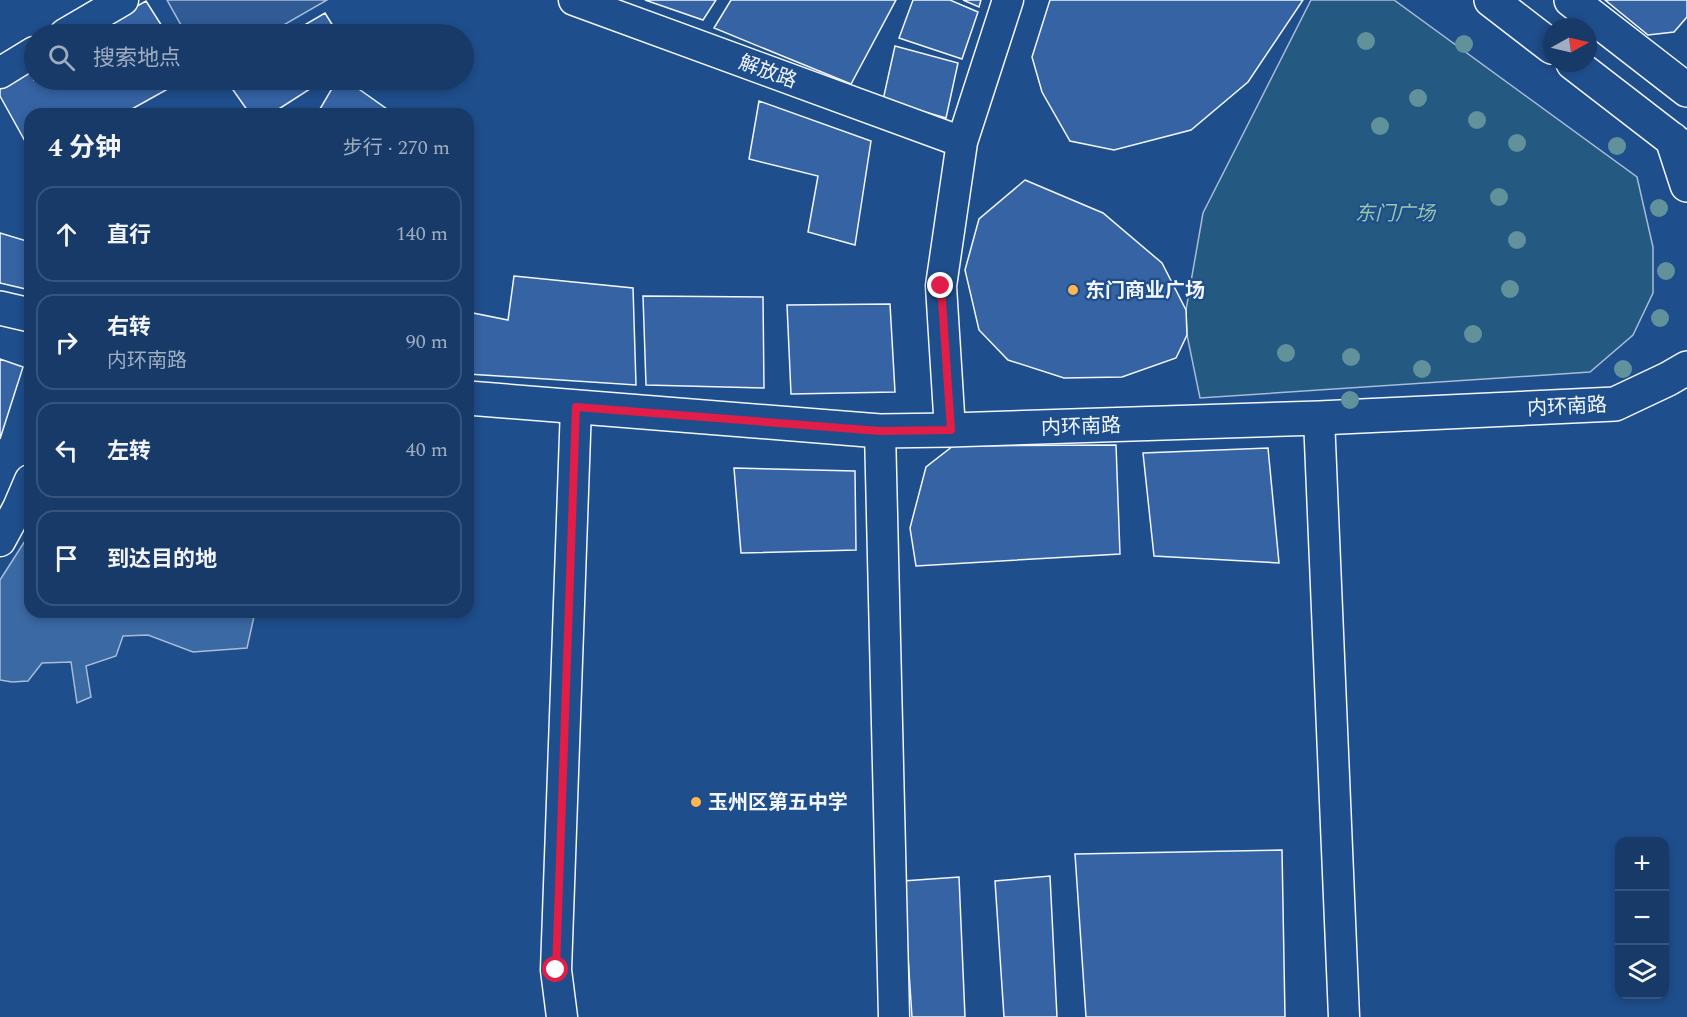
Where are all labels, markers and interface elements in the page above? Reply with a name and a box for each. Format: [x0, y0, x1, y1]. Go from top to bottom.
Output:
north arrow [1543, 18, 1597, 72]
search box [24, 24, 474, 90]
icon: search [45, 41, 78, 74]
text: 搜索地点 [93, 42, 181, 75]
street label: 解放路 [734, 48, 801, 96]
text: 4 分钟 [48, 128, 121, 168]
text: 步行 · 270 m [343, 133, 450, 163]
park label: 东门广场 [1355, 199, 1437, 229]
icon: ahead [50, 218, 83, 251]
text: 直行 [107, 219, 151, 252]
text: 140 m [396, 219, 448, 249]
route end [927, 272, 953, 298]
place label: 东门商业广场 [1085, 276, 1205, 306]
marker: 东门商业广场 [1066, 283, 1080, 297]
text: 右转 [107, 311, 151, 344]
icon: right [50, 326, 83, 359]
text: 90 m [406, 327, 448, 357]
text: 内环南路 [107, 346, 187, 376]
street label: 内环南路 [1526, 390, 1608, 424]
street label: 内环南路 [1041, 411, 1122, 443]
icon: left [50, 434, 83, 467]
text: 左转 [107, 435, 151, 468]
text: 40 m [406, 435, 448, 465]
icon: arrive [50, 542, 83, 575]
text: 到达目的地 [107, 543, 217, 576]
place label: 玉州区第五中学 [708, 788, 848, 818]
marker: 玉州区第五中学 [689, 795, 703, 809]
map controls [1615, 837, 1669, 999]
button: + [1615, 837, 1669, 891]
button: − [1615, 891, 1669, 945]
button: layers [1615, 945, 1669, 999]
route start [542, 956, 568, 982]

